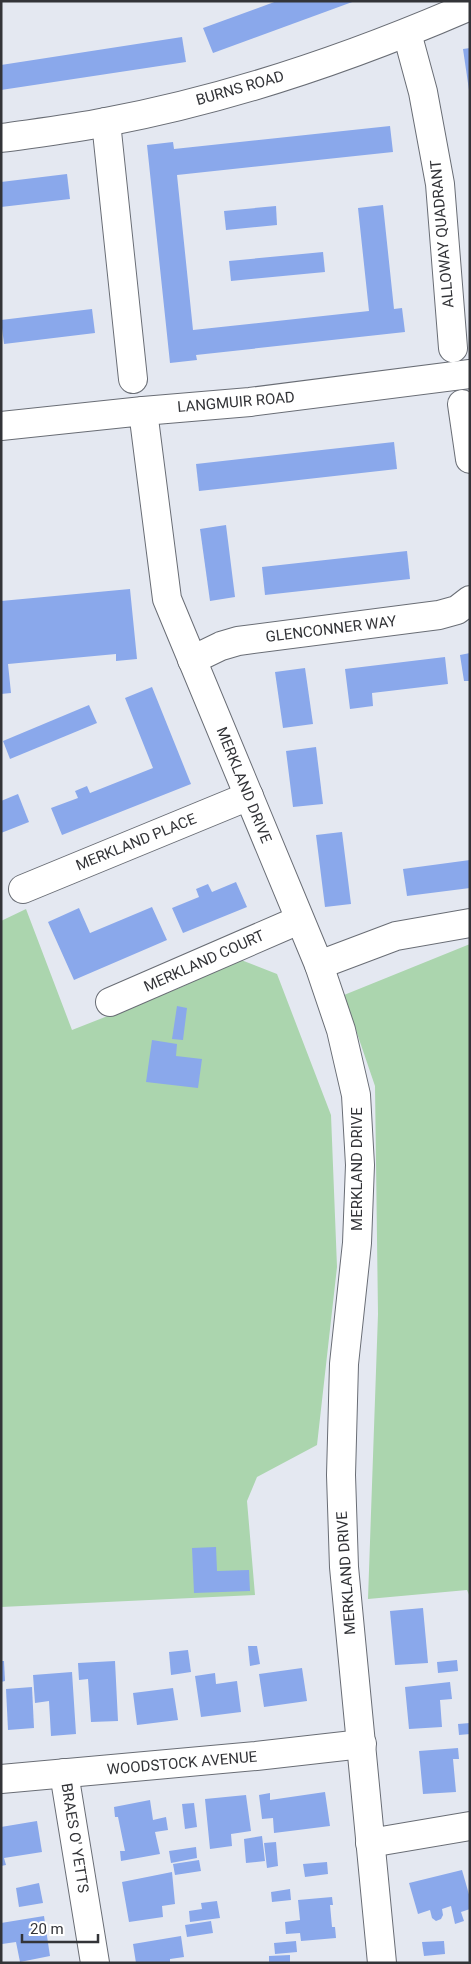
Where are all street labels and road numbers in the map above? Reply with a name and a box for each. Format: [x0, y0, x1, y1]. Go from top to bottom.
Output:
street label: BURNS ROAD [194, 67, 286, 109]
street label: ALLOWAY QUADRANT [427, 159, 457, 309]
street label: LANGMUIR ROAD [177, 388, 295, 416]
street label: GLENCONNER WAY [265, 612, 397, 646]
street label: MERKLAND DRIVE [212, 724, 276, 846]
street label: MERKLAND PLACE [73, 809, 199, 874]
street label: MERKLAND COURT [141, 926, 267, 996]
street label: MERKLAND DRIVE [348, 1107, 366, 1231]
street label: MERKLAND DRIVE [333, 1510, 359, 1635]
street label: WOODSTOCK AVENUE [106, 1747, 258, 1779]
street label: BRAES O' YETTS [57, 1782, 93, 1894]

